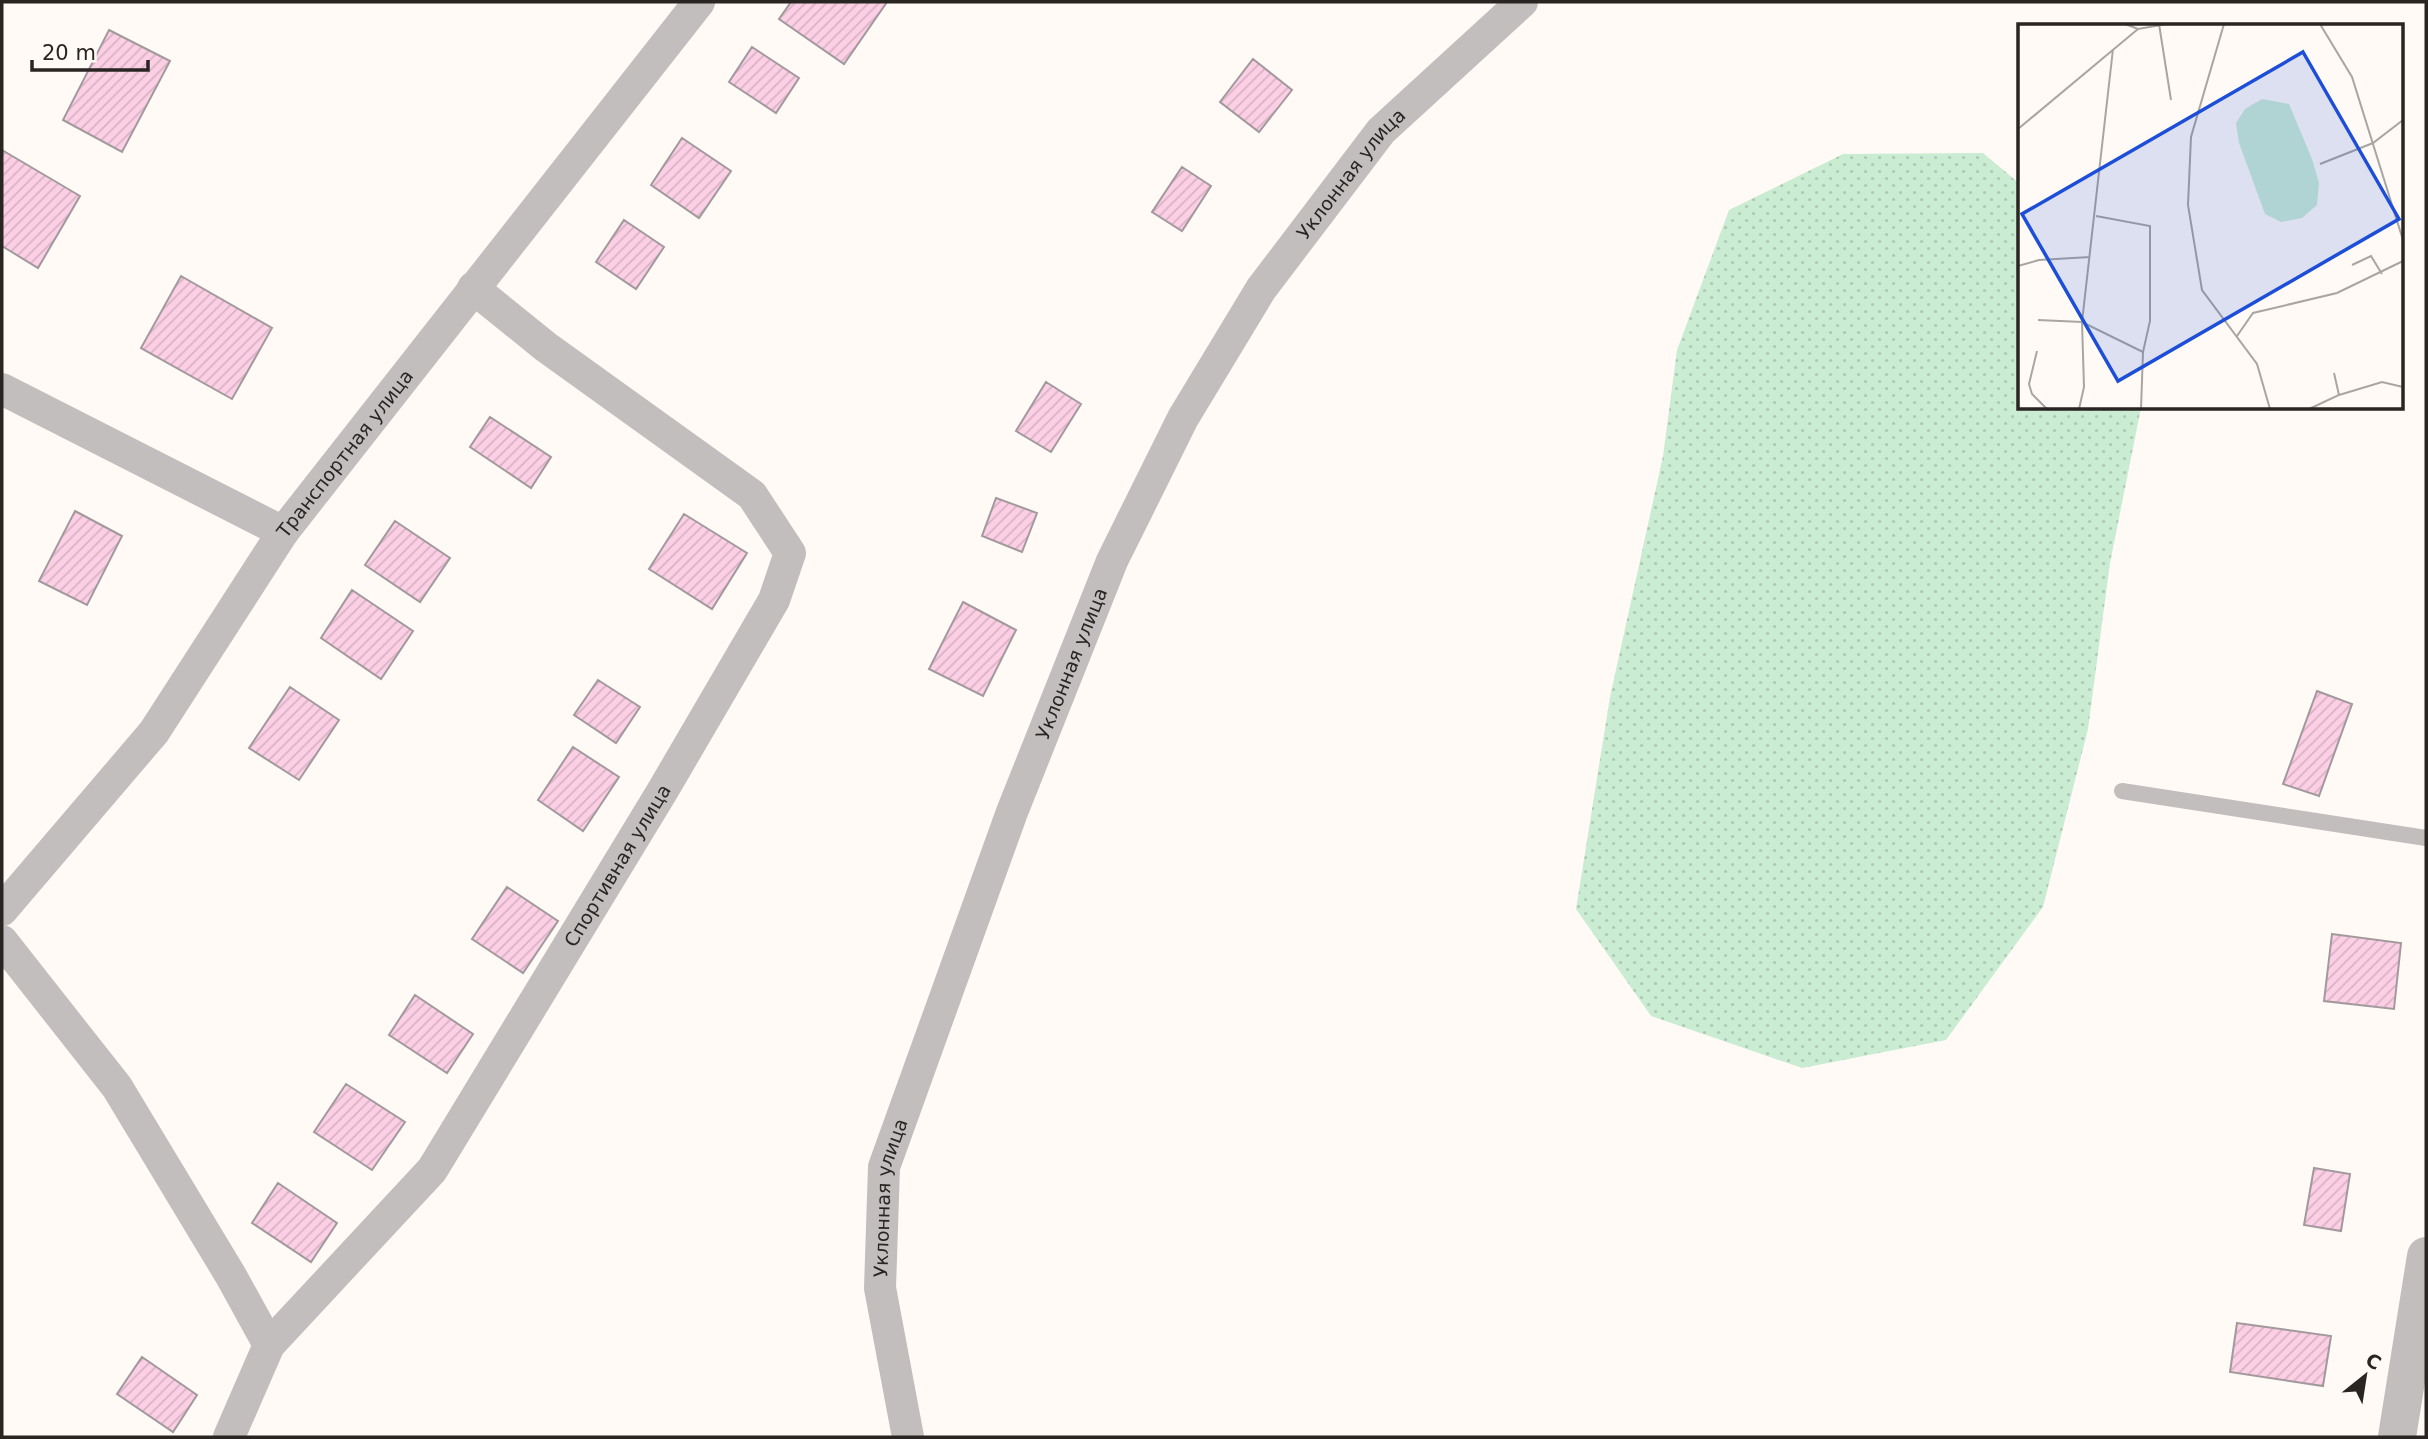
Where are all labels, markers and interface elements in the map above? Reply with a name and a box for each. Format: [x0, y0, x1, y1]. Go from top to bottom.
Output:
inset map [2018, 24, 2404, 410]
scale bar [32, 28, 147, 72]
text: 20 m [42, 41, 96, 65]
street label: Уклонная улица [1292, 104, 1410, 243]
street label: Транспортная улица [271, 365, 417, 543]
street label: Уклонная улица [1031, 584, 1111, 742]
street label: Спортивная улица [559, 780, 675, 951]
street label: Уклонная улица [869, 1115, 912, 1278]
north arrow [2330, 1341, 2400, 1411]
text: С [2362, 1348, 2385, 1374]

